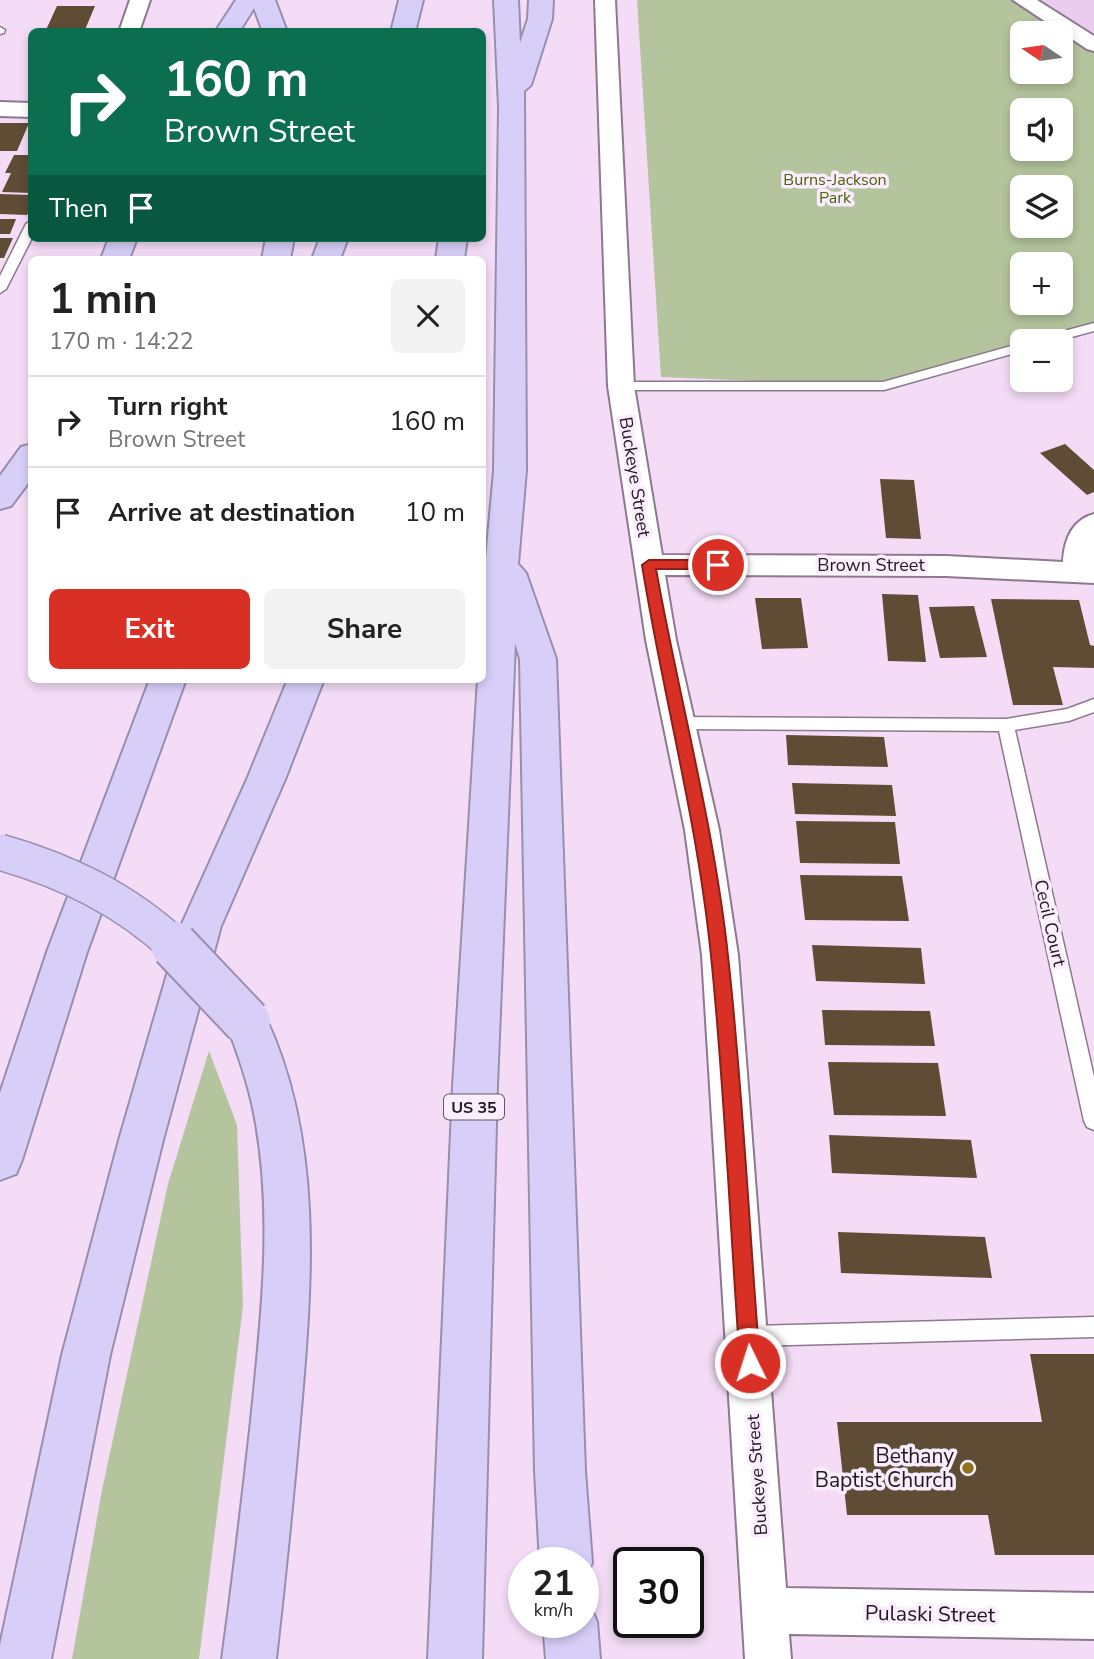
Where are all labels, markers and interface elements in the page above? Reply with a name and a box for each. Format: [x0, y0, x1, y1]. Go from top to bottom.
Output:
north arrow [1010, 21, 1073, 84]
map controls [1010, 21, 1073, 392]
text: 160 m [164, 46, 308, 113]
icon: right [49, 56, 140, 147]
button: sound [1010, 98, 1073, 161]
text: Brown Street [164, 110, 355, 153]
park label: Burns-Jackson Park [783, 169, 887, 209]
button: layers [1010, 175, 1073, 238]
icon: arrive [122, 189, 160, 227]
text: Then [49, 191, 108, 226]
button: + [1010, 252, 1073, 315]
text: 1 min [49, 271, 158, 328]
button: close [391, 279, 465, 353]
text: 170 m · 14:22 [49, 326, 194, 357]
button: − [1010, 329, 1073, 392]
text: Turn right [108, 389, 227, 424]
icon: right [49, 403, 87, 441]
text: 160 m [389, 404, 465, 439]
street label: Buckeye Street [614, 415, 656, 539]
text: Brown Street [108, 424, 245, 455]
icon: arrive [49, 494, 87, 532]
text: Arrive at destination [108, 495, 355, 530]
text: 10 m [405, 495, 465, 530]
pin [688, 535, 748, 595]
icon: arrive [699, 546, 737, 584]
street label: Brown Street [817, 553, 925, 577]
button: Exit [49, 589, 250, 669]
button: Share [264, 589, 465, 669]
street label: Cecil Court [1028, 877, 1072, 969]
road number: US 35 [444, 1094, 504, 1120]
position arrow [713, 1326, 787, 1400]
street label: Buckeye Street [741, 1413, 773, 1536]
place label: Bethany Baptist Church [815, 1442, 954, 1494]
marker: Bethany Baptist Church [960, 1460, 976, 1476]
speed limit sign: 30 [613, 1547, 704, 1638]
text: 21 [532, 1560, 575, 1607]
text: km/h [534, 1598, 573, 1622]
street label: Pulaski Street [865, 1599, 996, 1629]

